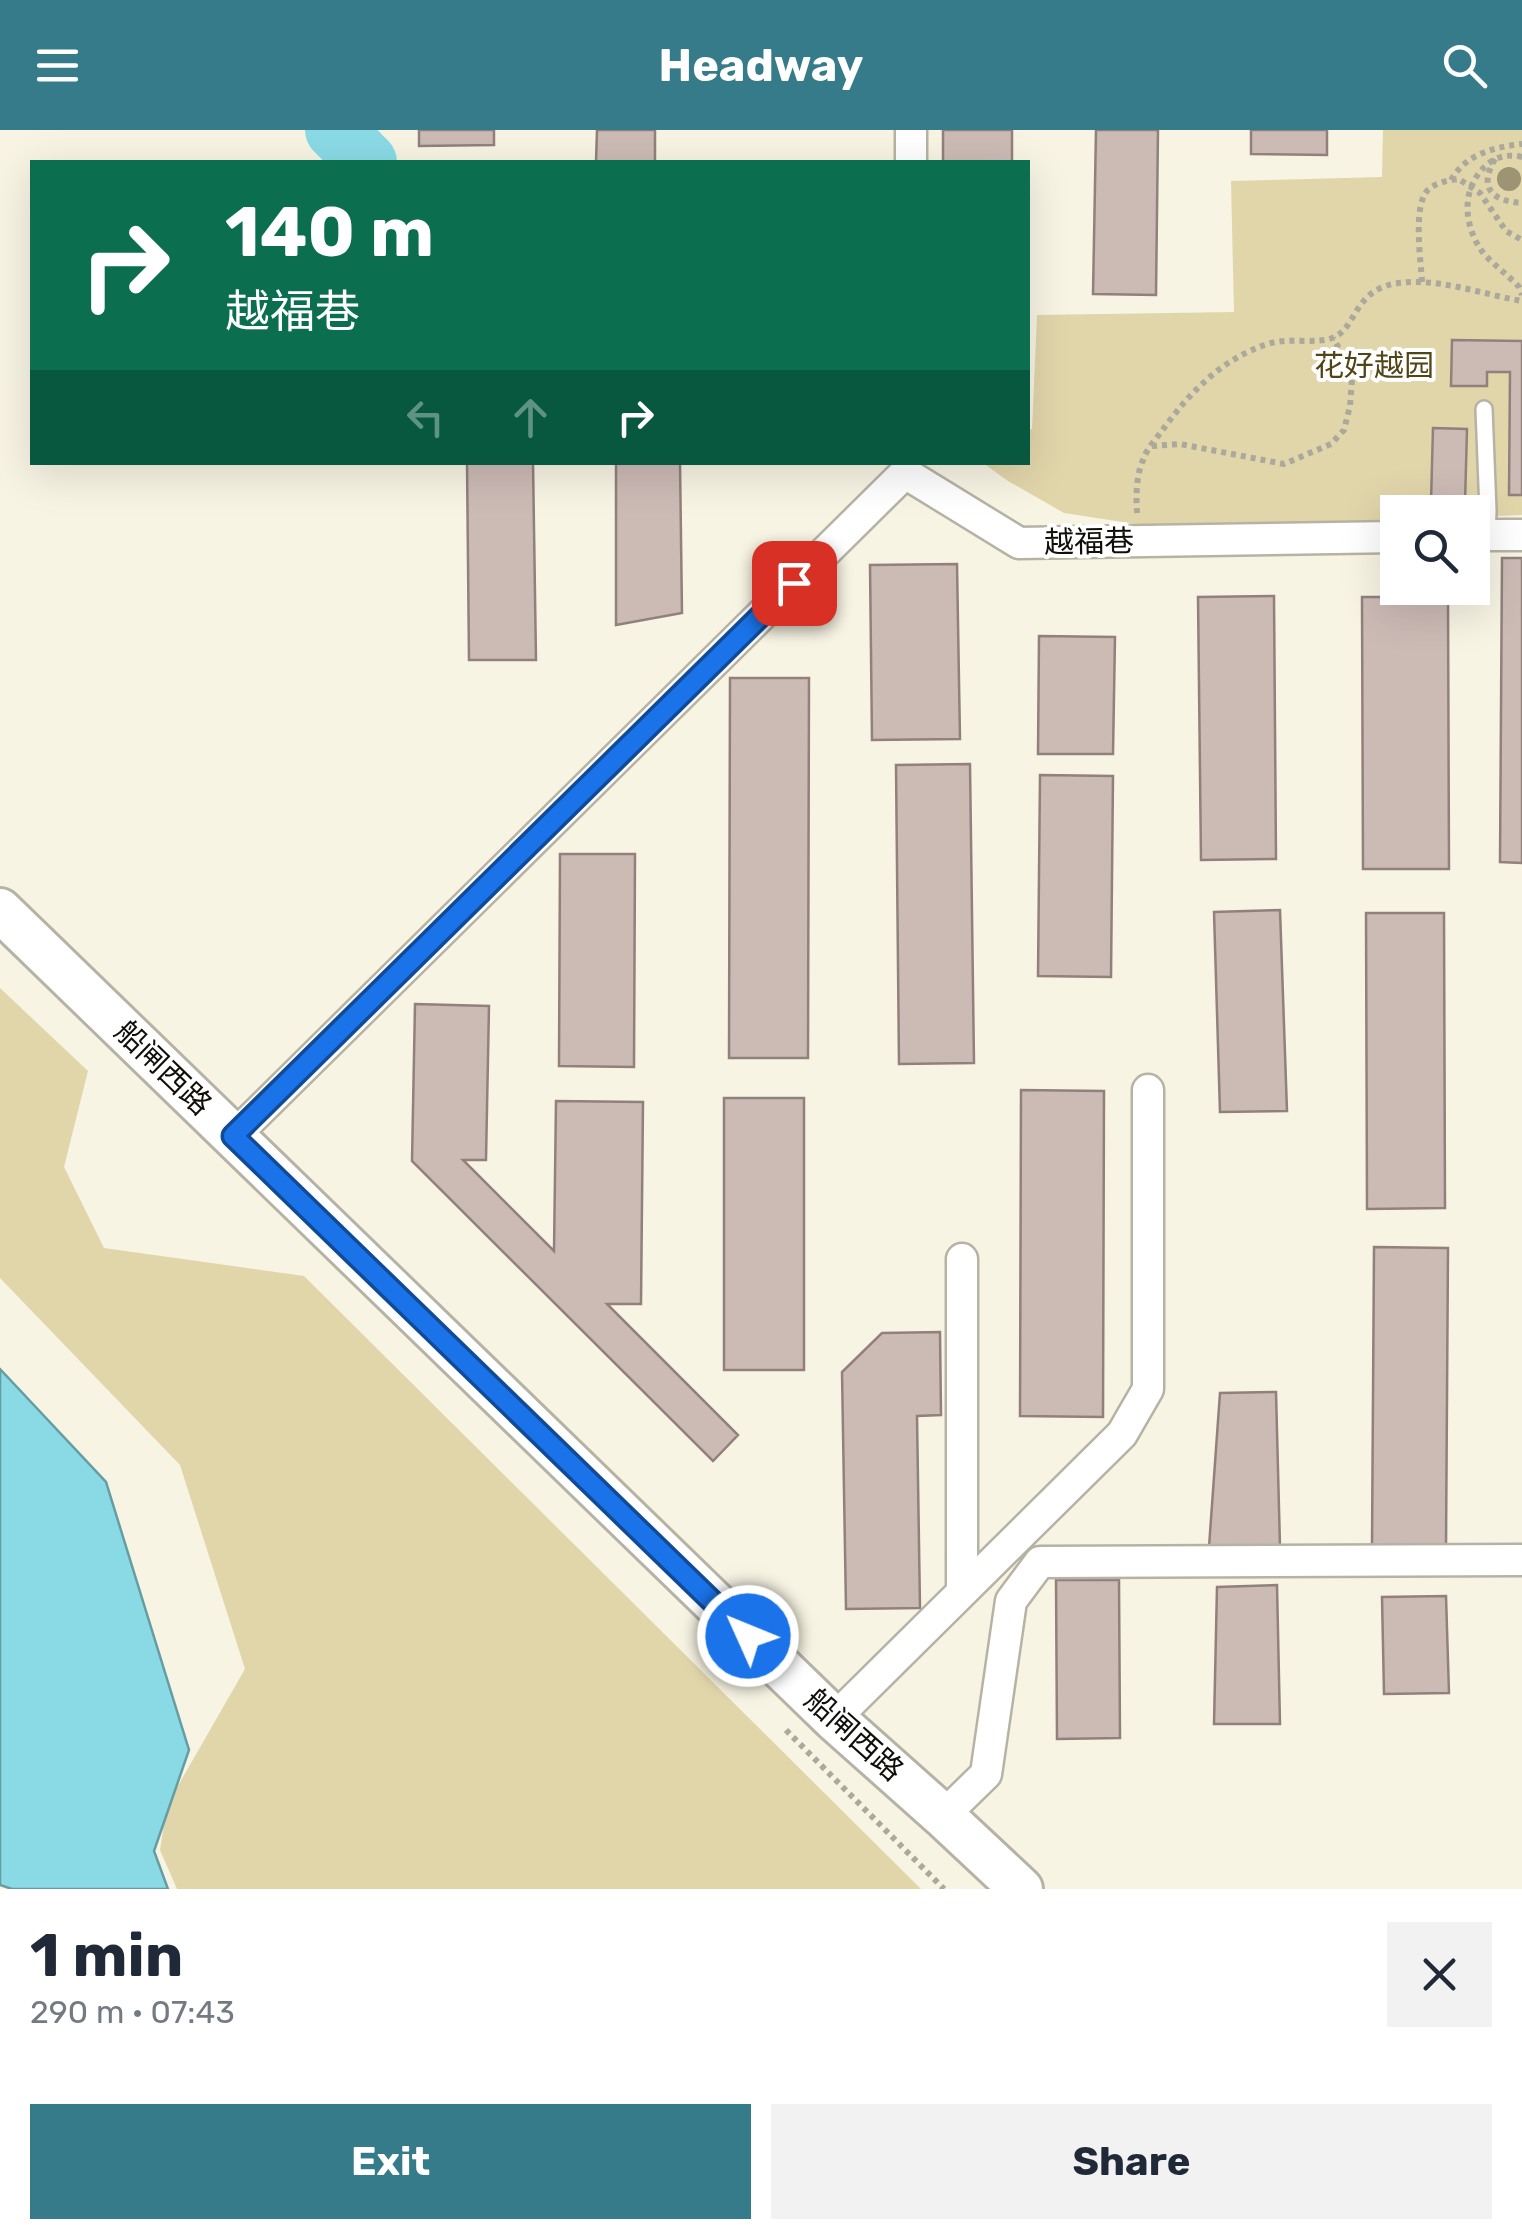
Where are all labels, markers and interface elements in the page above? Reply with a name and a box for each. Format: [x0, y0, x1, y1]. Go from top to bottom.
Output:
icon: menu [30, 38, 85, 93]
icon: search [1437, 38, 1492, 93]
text: Headway [659, 39, 863, 92]
text: 140 m [225, 191, 434, 274]
icon: right [60, 200, 190, 330]
text: 越福巷 [225, 285, 360, 338]
park label: 花好越园 [1314, 348, 1434, 384]
icon: left [398, 390, 453, 445]
icon: ahead [503, 390, 558, 445]
icon: right [608, 390, 663, 445]
map controls [1380, 495, 1490, 605]
button: search [1380, 495, 1490, 605]
street label: 越福巷 [1044, 523, 1134, 561]
pin [752, 541, 837, 626]
icon: arrive [767, 556, 822, 611]
street label: 船闸西路 [107, 1013, 219, 1123]
position arrow [696, 1584, 800, 1688]
street label: 船闸西路 [797, 1681, 911, 1789]
text: 1 min [30, 1920, 183, 1991]
button: close [1387, 1922, 1492, 2027]
text: 290 m · 07:43 [30, 1993, 235, 2031]
button: Exit [30, 2104, 751, 2219]
button: Share [771, 2104, 1492, 2219]

